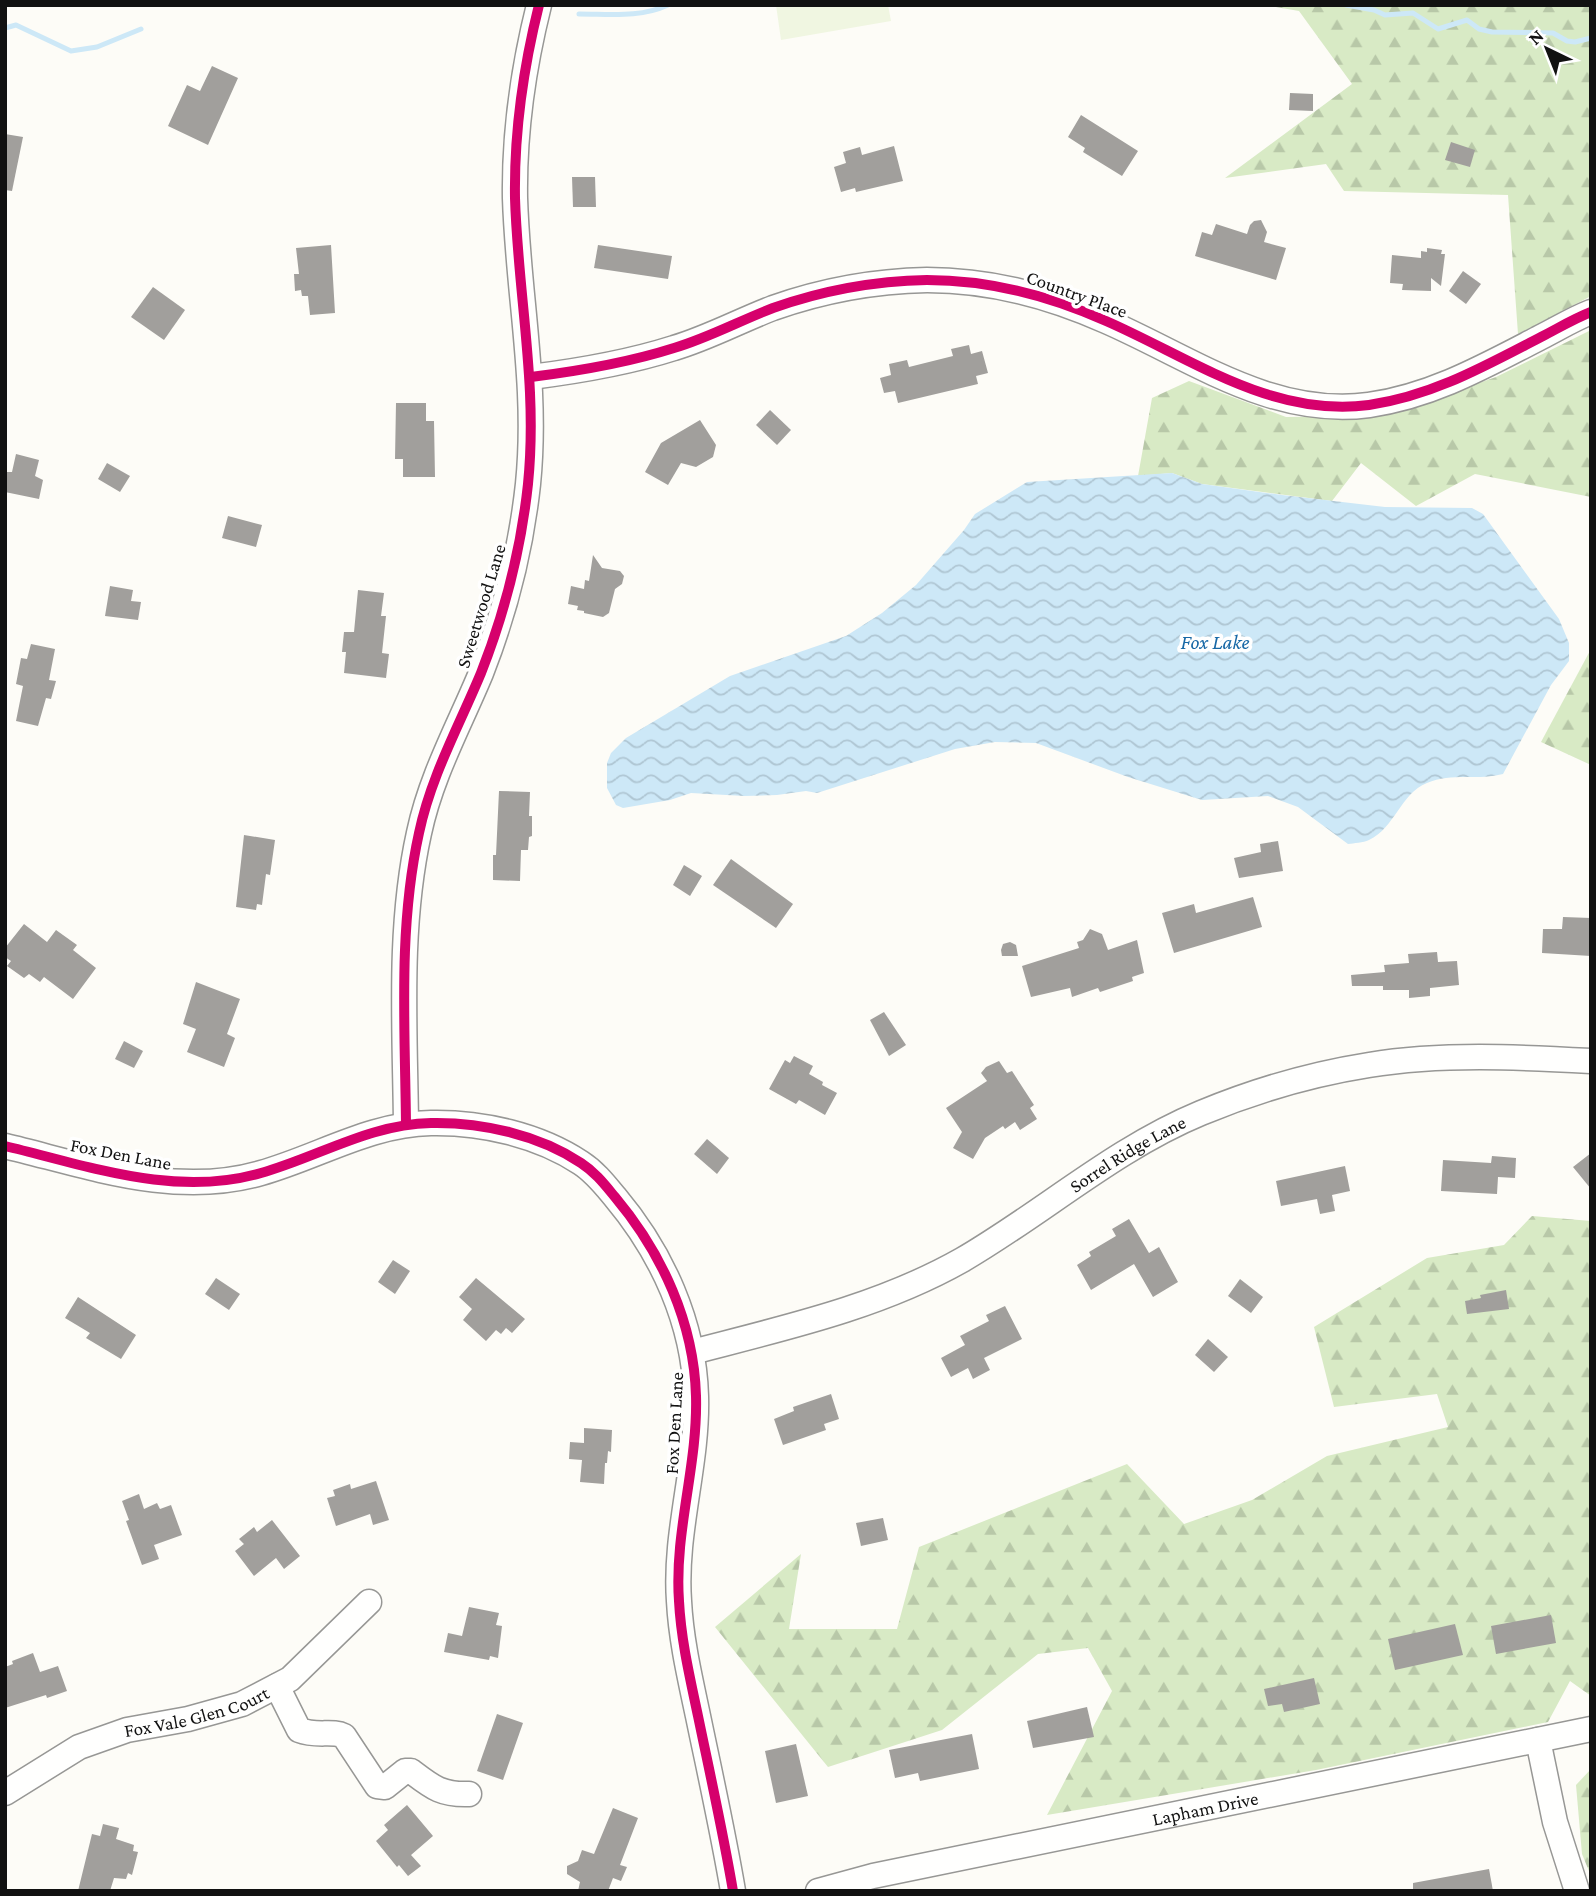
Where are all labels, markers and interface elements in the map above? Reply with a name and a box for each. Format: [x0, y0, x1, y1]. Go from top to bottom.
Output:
north arrow [1512, 14, 1582, 84]
text: N [1524, 25, 1548, 49]
street label: Country Place [1024, 266, 1130, 322]
street label: Sweetwood Lane [452, 542, 510, 670]
water label: Fox Lake [1181, 630, 1250, 654]
street label: Sorrel Ridge Lane [1065, 1111, 1189, 1196]
street label: Fox Den Lane [69, 1134, 173, 1174]
street label: Fox Den Lane [661, 1371, 687, 1475]
street label: Fox Vale Glen Court [123, 1681, 273, 1741]
street label: Lapham Drive [1150, 1787, 1260, 1829]

